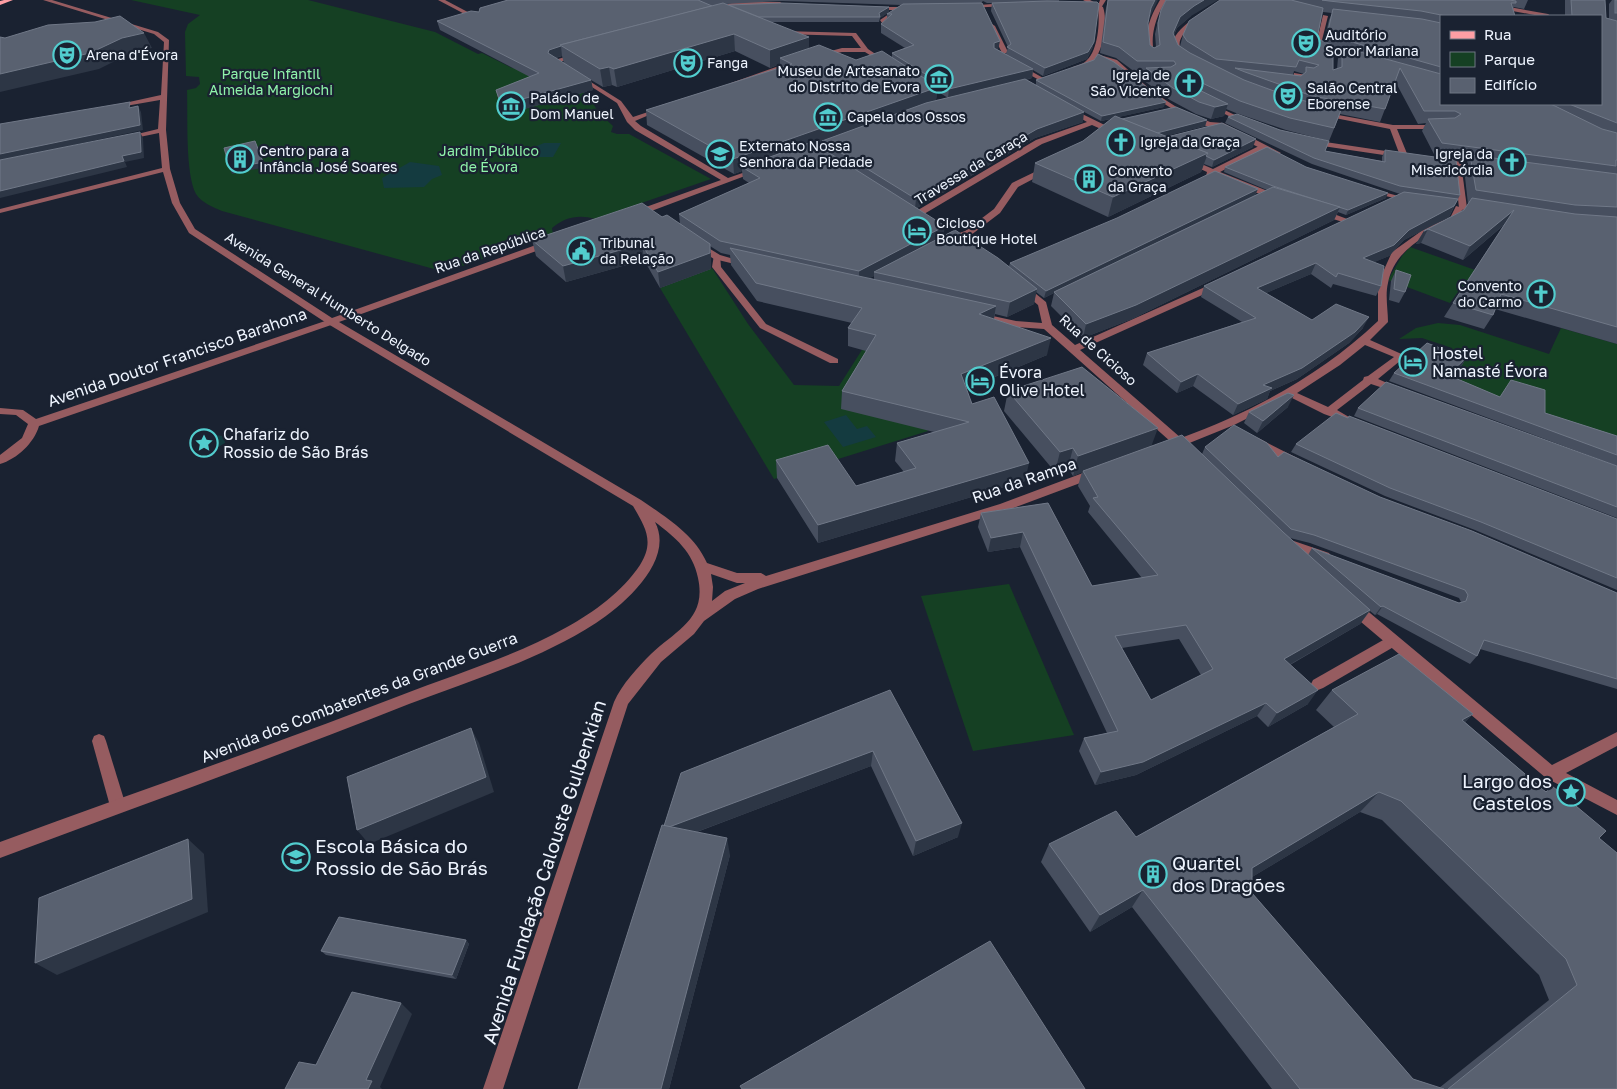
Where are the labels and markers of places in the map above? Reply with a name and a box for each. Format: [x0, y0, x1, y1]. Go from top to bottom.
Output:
place label: Auditório Soror Mariana [1325, 26, 1419, 59]
theatre icon: Auditório Soror Mariana [1291, 28, 1321, 58]
theatre icon: Arena d'Évora [52, 40, 82, 70]
place label: Arena d'Évora [86, 46, 178, 63]
theatre icon: Fanga [673, 48, 703, 78]
place label: Fanga [707, 54, 748, 71]
place label: Museu de Artesanato do Distrito de Evora [777, 62, 920, 95]
museum icon: Museu de Artesanato do Distrito de Evora [924, 64, 954, 94]
place label: Igreja de São Vicente [1090, 66, 1170, 99]
church icon: Igreja de São Vicente [1174, 68, 1204, 98]
place label: Salão Central Eborense [1307, 79, 1398, 112]
theatre icon: Salão Central Eborense [1273, 81, 1303, 111]
place label: Palácio de Dom Manuel [530, 89, 614, 122]
museum icon: Palácio de Dom Manuel [496, 91, 526, 121]
museum icon: Capela dos Ossos [813, 102, 843, 132]
place label: Capela dos Ossos [847, 108, 966, 125]
church icon: Igreja da Graça [1106, 127, 1136, 157]
place label: Igreja da Graça [1140, 133, 1240, 150]
place label: Externato Nossa Senhora da Piedade [739, 137, 873, 170]
school or university icon: Externato Nossa Senhora da Piedade [705, 139, 735, 169]
place label: Centro para a Infância José Soares [259, 142, 398, 175]
building icon: Centro para a Infância José Soares [225, 144, 255, 174]
place label: Igreja da Misericórdia [1411, 145, 1493, 178]
church icon: Igreja da Misericórdia [1497, 147, 1527, 177]
place label: Convento da Graça [1108, 162, 1172, 195]
building icon: Convento da Graça [1074, 164, 1104, 194]
place label: Cicioso Boutique Hotel [936, 214, 1038, 247]
hotel icon: Cicioso Boutique Hotel [902, 216, 932, 246]
place label: Tribunal da Relação [600, 234, 674, 267]
public building icon: Tribunal da Relação [566, 236, 596, 266]
place label: Convento do Carmo [1458, 277, 1522, 310]
church icon: Convento do Carmo [1526, 279, 1556, 309]
place label: Hostel Namasté Évora [1432, 343, 1548, 381]
hotel icon: Hostel Namasté Évora [1398, 347, 1428, 377]
place label: Évora Olive Hotel [999, 362, 1085, 400]
hotel icon: Évora Olive Hotel [965, 366, 995, 396]
place label: Chafariz do Rossio de São Brás [223, 424, 369, 462]
place icon: Chafariz do Rossio de São Brás [189, 428, 219, 458]
place label: Largo dos Castelos [1462, 769, 1552, 814]
place icon: Largo dos Castelos [1556, 777, 1586, 807]
place label: Escola Básica do Rossio de São Brás [315, 834, 488, 879]
school or university icon: Escola Básica do Rossio de São Brás [281, 842, 311, 872]
place label: Quartel dos Dragões [1172, 851, 1285, 896]
building icon: Quartel dos Dragões [1138, 859, 1168, 889]

